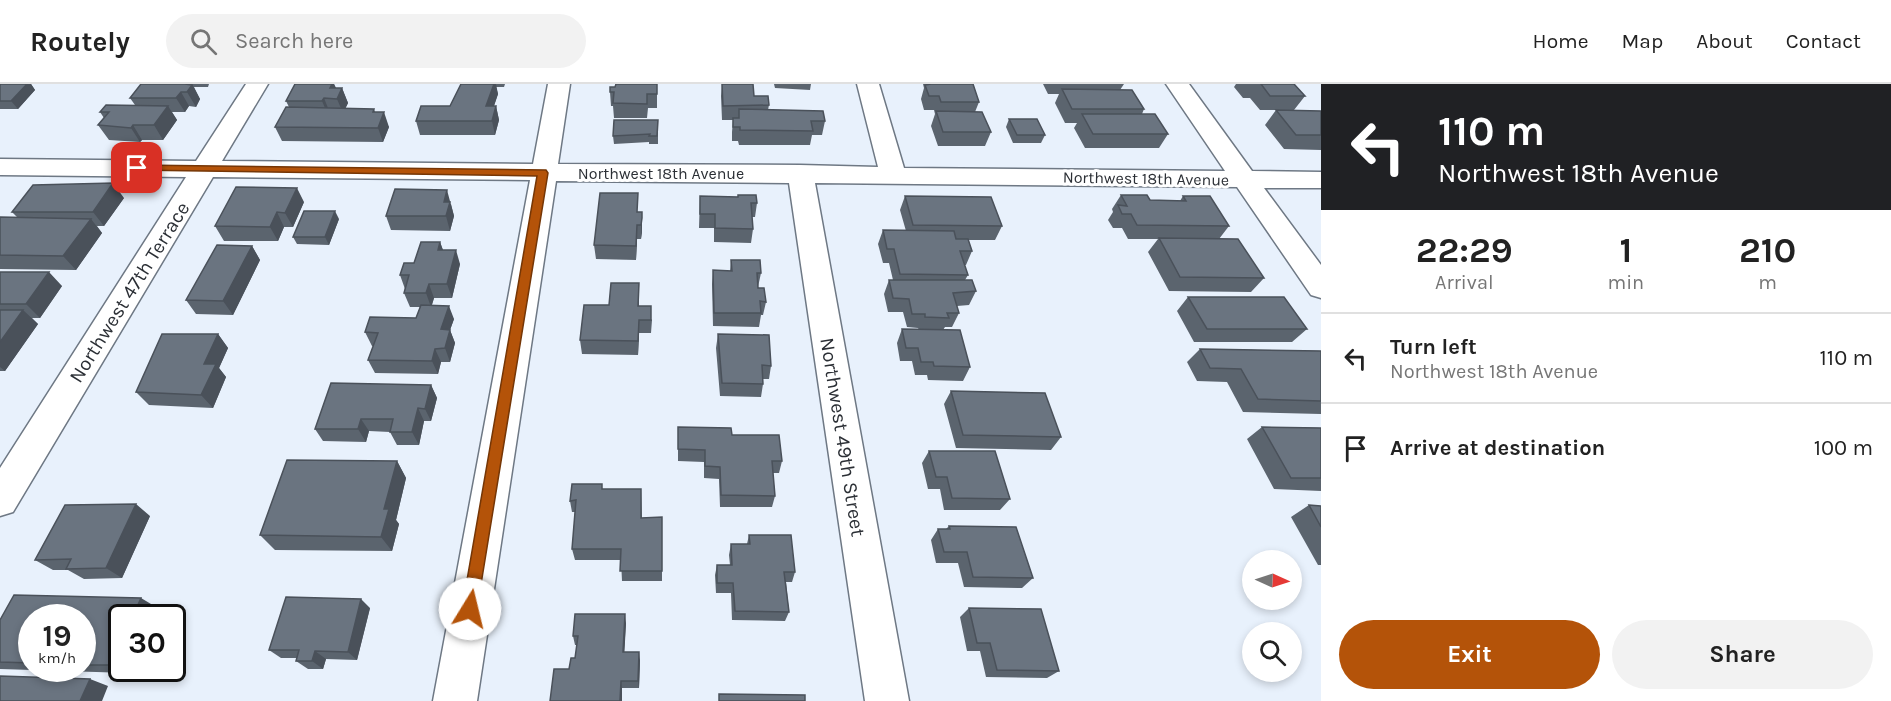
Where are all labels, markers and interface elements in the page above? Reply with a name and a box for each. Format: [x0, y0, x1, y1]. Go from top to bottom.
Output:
search box [166, 14, 586, 68]
text: Routely [30, 25, 130, 58]
icon: search [187, 25, 220, 58]
text: Search here [235, 28, 353, 54]
text: Home [1533, 29, 1589, 53]
text: Map [1622, 29, 1663, 53]
text: About [1696, 29, 1753, 53]
text: Contact [1786, 29, 1861, 53]
text: 110 m [1438, 106, 1545, 156]
icon: left [1339, 108, 1417, 186]
pin [111, 142, 162, 193]
icon: arrive [120, 151, 153, 184]
text: Northwest 18th Avenue [1438, 157, 1719, 189]
street label: Northwest 18th Avenue [578, 164, 744, 183]
street label: Northwest 18th Avenue [1063, 168, 1229, 189]
street label: Northwest 47th Terrace [64, 198, 194, 387]
text: 22:29 [1416, 229, 1513, 271]
text: 1 [1619, 229, 1632, 271]
text: 210 [1739, 229, 1796, 271]
text: Arrival [1435, 271, 1494, 294]
text: min [1607, 271, 1644, 294]
text: m [1758, 271, 1777, 294]
text: Turn left [1390, 334, 1477, 360]
street label: Northwest 49th Street [815, 336, 870, 539]
icon: left [1339, 342, 1372, 375]
text: 110 m [1820, 345, 1873, 371]
text: Northwest 18th Avenue [1390, 360, 1598, 383]
icon: arrive [1339, 432, 1372, 465]
text: Arrive at destination [1390, 435, 1605, 461]
text: 100 m [1814, 435, 1873, 461]
north arrow [1242, 550, 1302, 610]
map controls [1242, 550, 1302, 682]
position arrow [438, 577, 502, 641]
speed limit sign: 30 [108, 604, 186, 682]
text: 19 [42, 618, 71, 654]
button: Exit [1339, 620, 1600, 689]
button: Share [1612, 620, 1873, 689]
button: search [1242, 622, 1302, 682]
text: km/h [38, 649, 76, 667]

